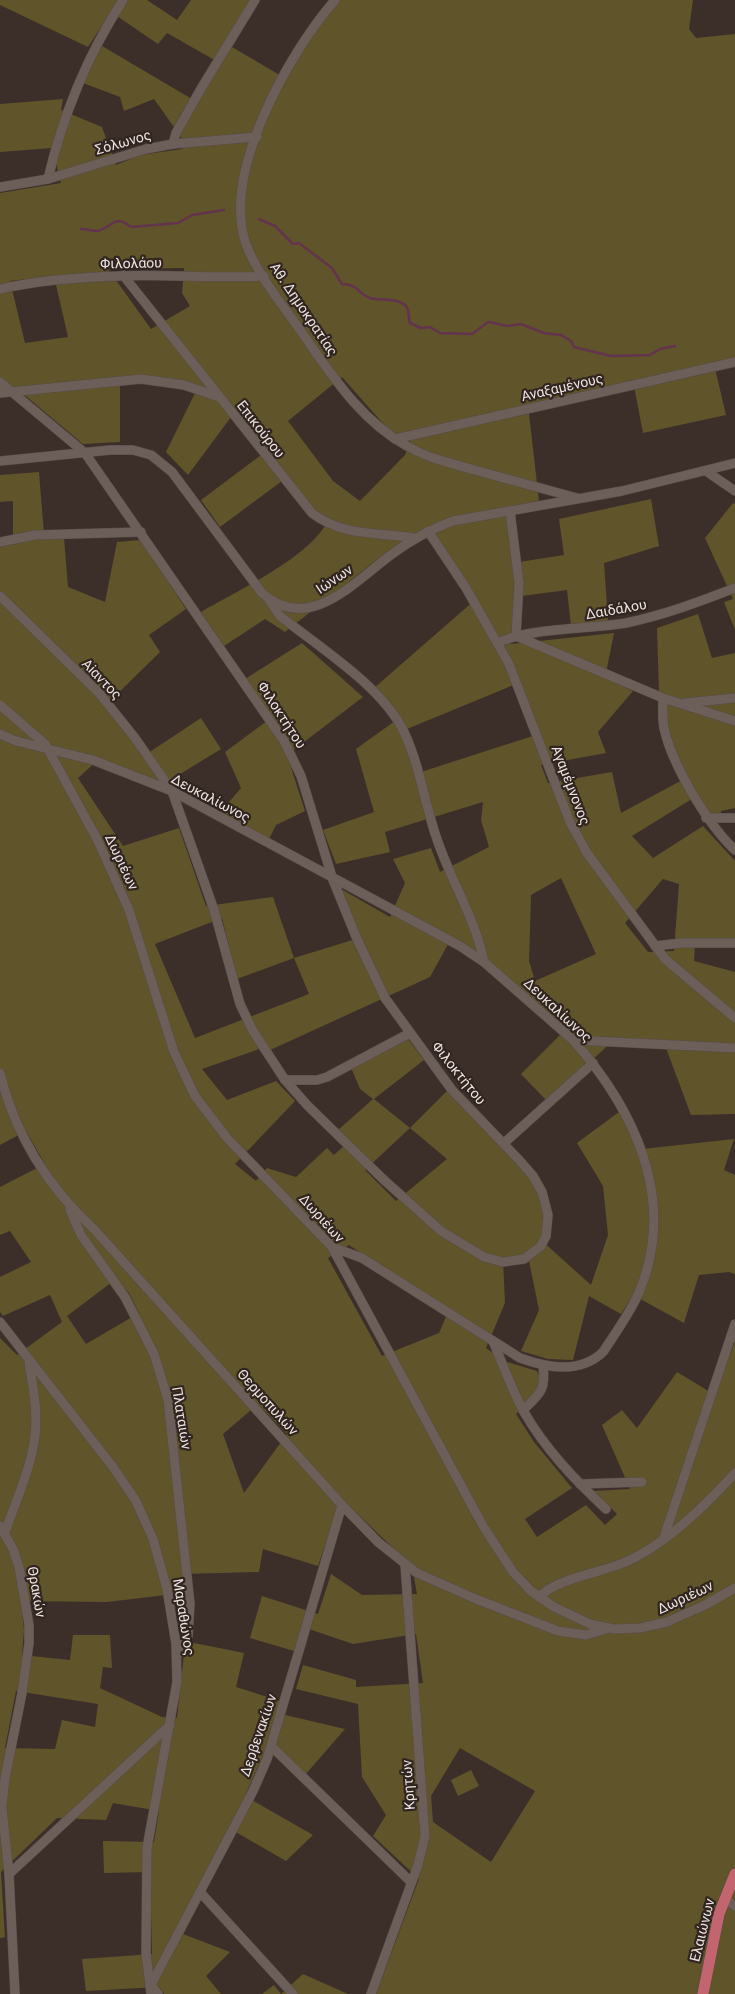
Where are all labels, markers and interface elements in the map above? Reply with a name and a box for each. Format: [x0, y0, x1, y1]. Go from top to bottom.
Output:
street label: Σόλωνος [93, 126, 153, 158]
street label: Φιλολάου [100, 254, 162, 272]
street label: Αθ. Δημοκρατίας [267, 259, 341, 359]
street label: Αναξαμένους [520, 370, 604, 404]
street label: Επικούρου [234, 397, 288, 461]
street label: Ιώνων [313, 561, 355, 597]
street label: Δαιδάλου [584, 596, 648, 622]
street label: Aiαντος [79, 655, 125, 703]
street label: Φιλοκτήτου [255, 679, 309, 751]
street label: Αγαμέμνονος [549, 743, 593, 827]
street label: Δευκαλίωνος [169, 771, 253, 825]
street label: Δωριέων [102, 832, 142, 893]
street label: Δευκαλίωνος [521, 975, 595, 1045]
street label: Φιλοκτήτου [429, 1038, 489, 1108]
street label: Δωριέων [296, 1190, 348, 1246]
street label: Θερμοπυλών [234, 1366, 302, 1438]
street label: Πλαταιών [169, 1385, 195, 1451]
street label: Θρακών [25, 1565, 49, 1619]
street label: Μαραθώνος [170, 1577, 198, 1657]
street label: Δωριέων [655, 1577, 716, 1617]
street label: Δερβενακίων [236, 1691, 280, 1778]
street label: Κρητών [398, 1759, 418, 1811]
street label: Ελαιώνων [686, 1896, 718, 1963]

